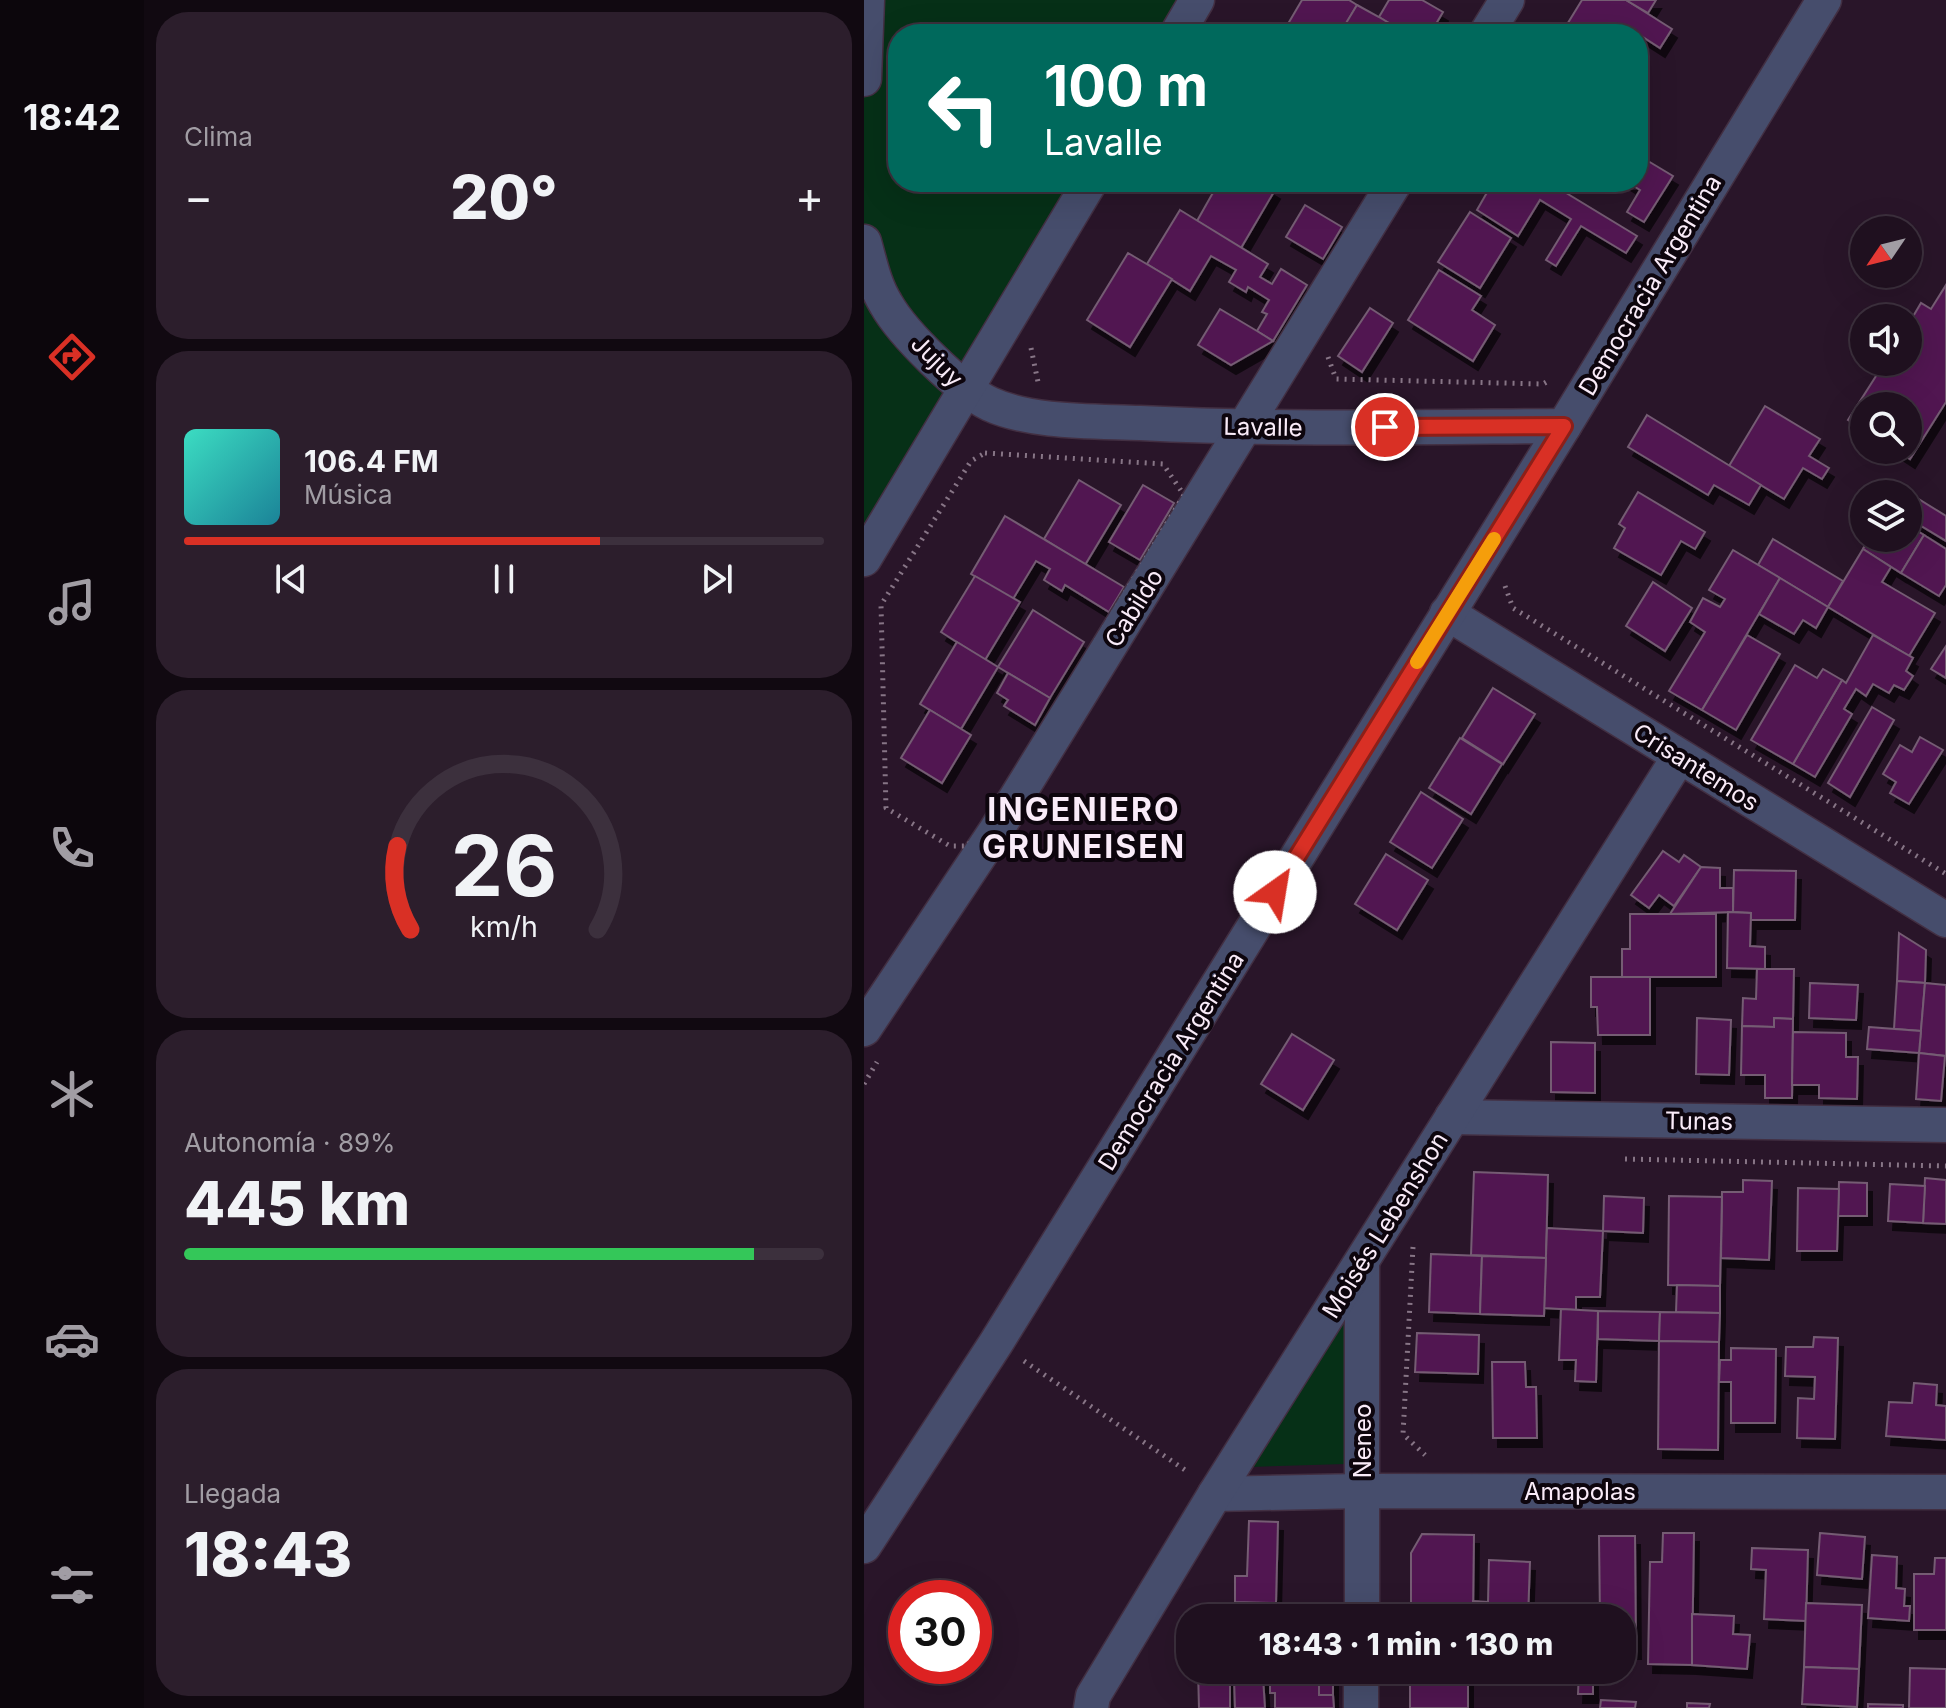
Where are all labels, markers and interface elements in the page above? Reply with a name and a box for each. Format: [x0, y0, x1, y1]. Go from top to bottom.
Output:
text: 100 m [1044, 52, 1208, 120]
icon: left [912, 56, 1016, 160]
text: 18:42 [23, 95, 121, 139]
text: Lavalle [1044, 120, 1163, 164]
text: Clima [184, 121, 253, 152]
text: 20° [450, 161, 558, 233]
street label: Democracia Argentina [1573, 169, 1727, 401]
text: − [184, 170, 213, 224]
text: + [795, 170, 824, 224]
north arrow [1850, 216, 1922, 288]
map controls [1850, 216, 1922, 552]
button: sound [1850, 304, 1922, 376]
icon: directions [44, 329, 100, 385]
street label: Jujuy [905, 329, 969, 393]
button: search [1850, 392, 1922, 464]
pin [1351, 393, 1419, 461]
icon: arrive [1363, 405, 1407, 449]
street label: Lavalle [1223, 412, 1303, 442]
text: 106.4 FM [304, 443, 439, 479]
text: Música [304, 479, 393, 510]
button: layers [1850, 480, 1922, 552]
icon: previous [269, 557, 313, 601]
icon: pause [482, 557, 526, 601]
icon: next [695, 557, 739, 601]
street label: Cabildo [1099, 564, 1169, 652]
icon: music [44, 574, 100, 630]
street label: Crisantemos [1628, 717, 1764, 817]
district label: INGENIERO GRUNEISEN [982, 790, 1186, 866]
text: 26 [451, 815, 557, 916]
icon: phone [44, 820, 100, 876]
position arrow [1233, 850, 1317, 934]
text: km/h [470, 909, 538, 944]
street label: Democracia Argentina [1092, 946, 1250, 1176]
icon: climate [44, 1066, 100, 1122]
street label: Tunas [1665, 1106, 1733, 1136]
text: Autonomía · 89% [184, 1127, 396, 1158]
street label: Moisés Lebenshon [1316, 1127, 1454, 1323]
text: 445 km [184, 1167, 410, 1239]
icon: car [44, 1311, 100, 1367]
street label: Neneo [1348, 1404, 1377, 1478]
street label: Amapolas [1524, 1477, 1636, 1506]
text: Llegada [184, 1478, 281, 1509]
text: 18:43 [184, 1518, 352, 1590]
icon: filters [44, 1557, 100, 1613]
speed limit sign: 30 [888, 1580, 992, 1684]
text: 18:43 · 1 min · 130 m [1259, 1626, 1553, 1662]

